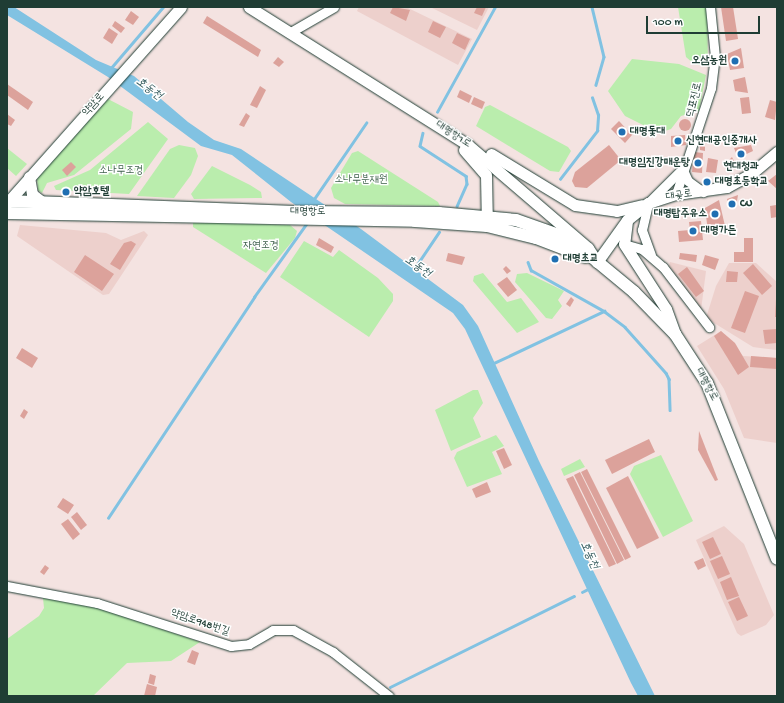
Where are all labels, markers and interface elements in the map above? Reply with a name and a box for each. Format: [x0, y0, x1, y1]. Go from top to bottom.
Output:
scale bar [648, 8, 762, 34]
text: 100 m [653, 16, 683, 30]
place label: 오삼농원 [692, 54, 727, 68]
marker: 오삼농원 [730, 56, 740, 66]
water label: 호동천 [132, 76, 164, 104]
street label: 덕포진로 [685, 81, 705, 119]
street label: 약암로 [80, 91, 108, 119]
street label: 대명항1로 [433, 119, 473, 151]
place label: 대명돛대 [630, 125, 665, 139]
marker: 대명돛대 [617, 127, 627, 137]
place label: 신현대공인중개사 [686, 134, 757, 148]
marker: 신현대공인중개사 [673, 136, 683, 146]
marker: 현대청과 [736, 149, 746, 159]
place label: 대명임진강매운탕 [619, 156, 690, 170]
marker: 대명임진강매운탕 [693, 158, 703, 168]
place label: 현대청과 [723, 160, 759, 174]
park label: 소나무조경 [99, 164, 143, 178]
park label: 소나무분재원 [334, 173, 388, 187]
place label: 대명초등학교 [715, 175, 768, 189]
marker: 대명초등학교 [702, 177, 712, 187]
place label: 약암호텔 [74, 185, 109, 199]
marker: 약암호텔 [61, 187, 71, 197]
street label: 대곶로 [665, 187, 693, 205]
place label: CU [740, 197, 752, 211]
marker: CU [727, 199, 737, 209]
street label: 대명항로 [290, 205, 326, 219]
place label: 대명탑주유소 [654, 207, 707, 221]
marker: 대명탑주유소 [710, 209, 720, 219]
place label: 대명가든 [701, 224, 736, 238]
marker: 대명가든 [688, 226, 698, 236]
park label: 자연조경 [243, 239, 279, 253]
place label: 대명초교 [563, 252, 598, 266]
water label: 호동천 [401, 254, 433, 282]
marker: 대명초교 [550, 254, 560, 264]
street label: 대명항로 [692, 366, 720, 404]
water label: 호동천 [575, 540, 601, 572]
street label: 약암로948번길 [169, 607, 231, 639]

